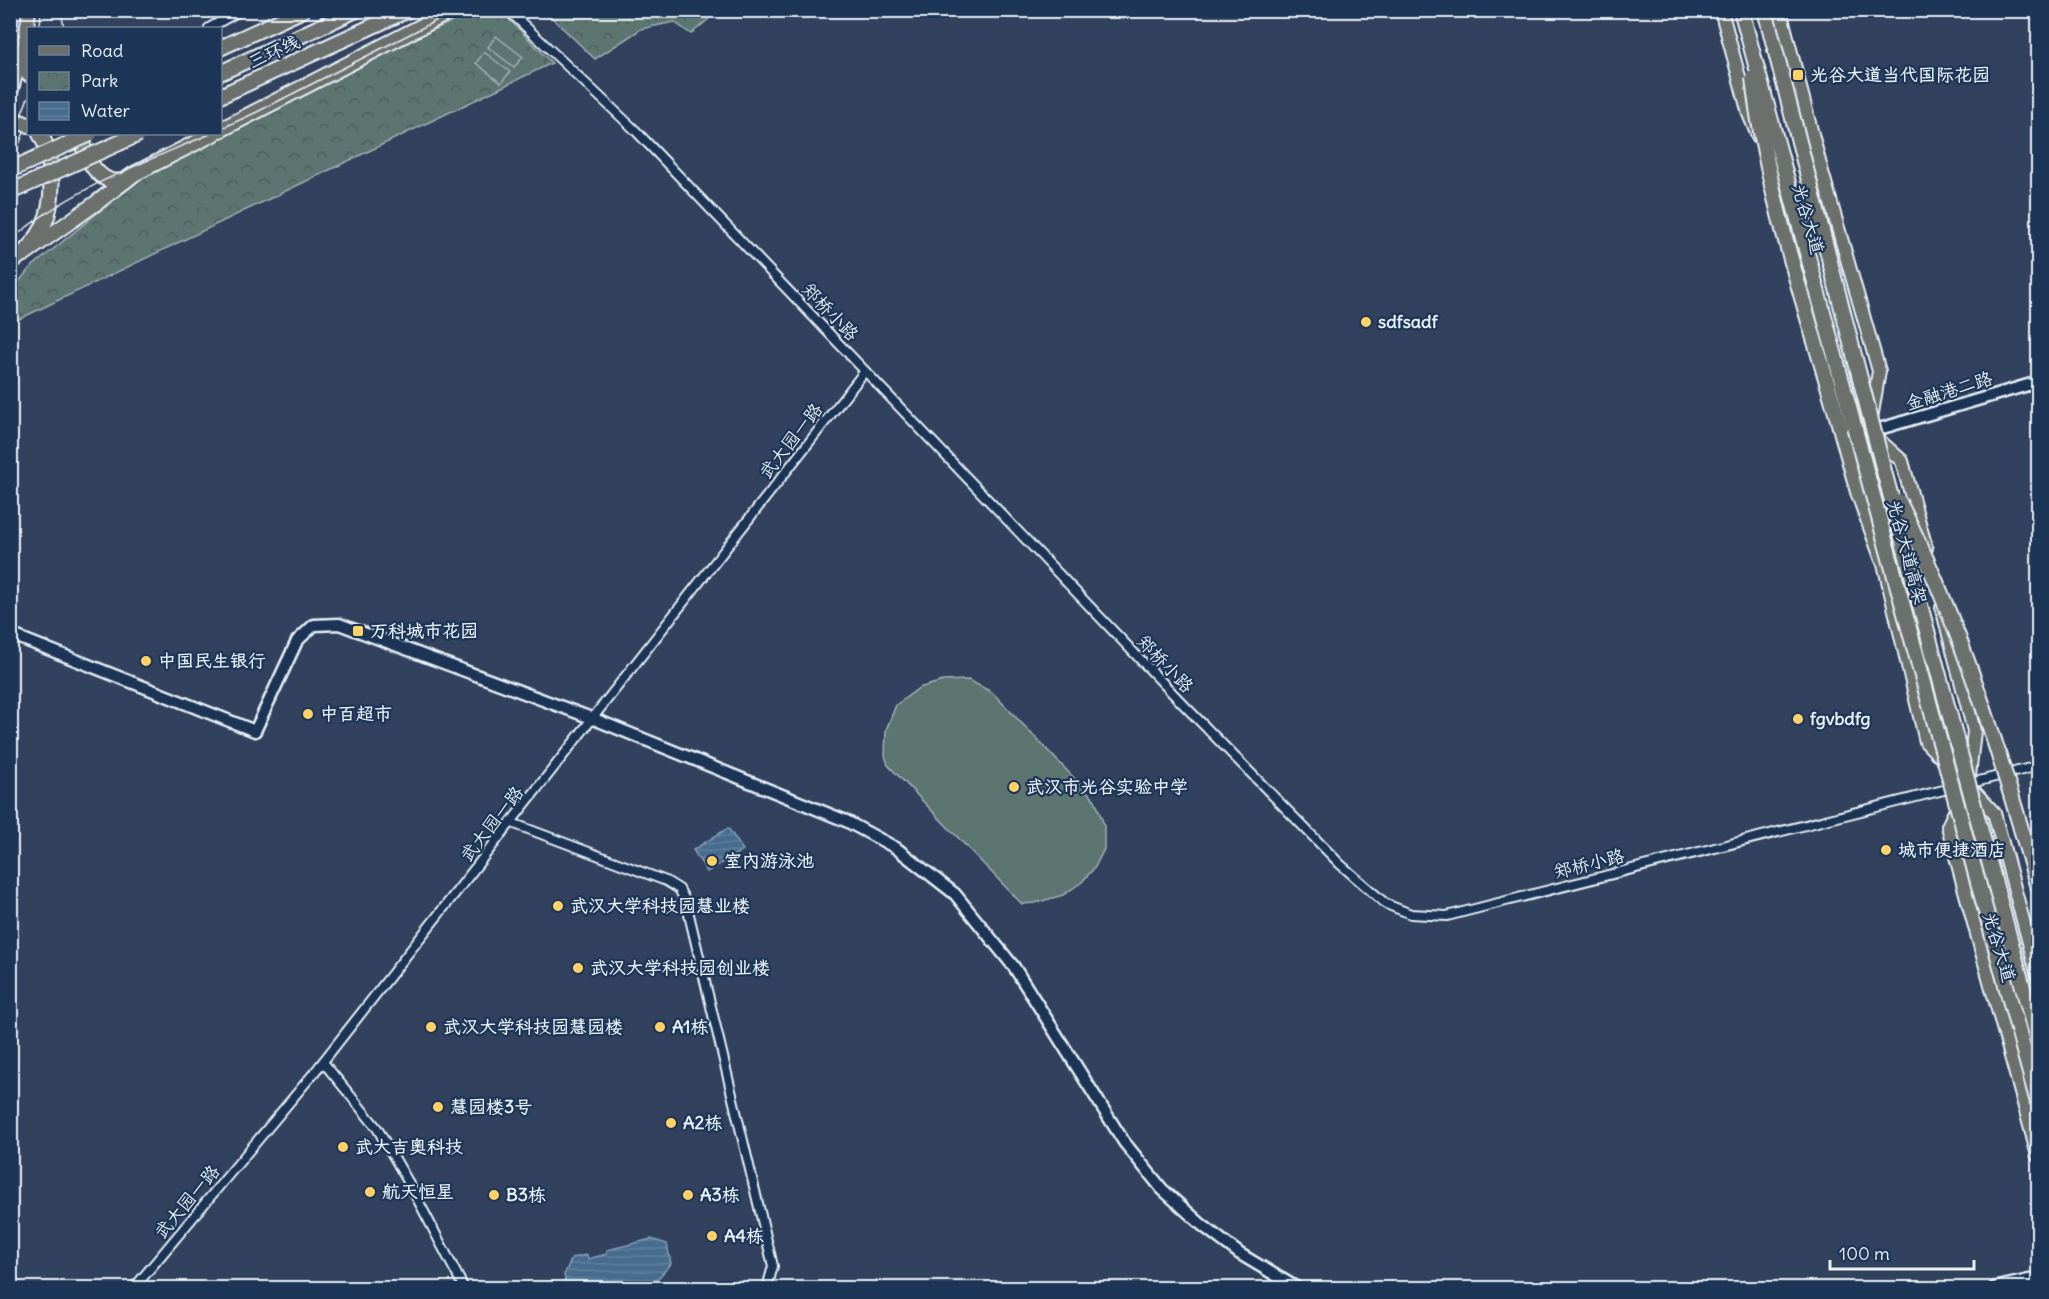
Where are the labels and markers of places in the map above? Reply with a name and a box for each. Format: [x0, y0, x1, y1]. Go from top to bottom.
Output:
place label: 光谷大道当代国际花园 [1810, 63, 1990, 86]
marker: 光谷大道当代国际花园 [1791, 68, 1805, 82]
place label: sdfsadf [1378, 310, 1439, 333]
marker: sdfsadf [1359, 315, 1373, 329]
place label: 万科城市花园 [370, 619, 478, 642]
marker: 万科城市花园 [351, 624, 365, 638]
place label: 中国民生银行 [158, 649, 266, 672]
marker: 中国民生银行 [139, 654, 153, 668]
place label: 中百超市 [320, 702, 392, 725]
marker: 中百超市 [301, 707, 315, 721]
place label: fgvbdfg [1810, 707, 1871, 730]
marker: fgvbdfg [1791, 712, 1805, 726]
place label: 武汉市光谷实验中学 [1026, 775, 1188, 798]
marker: 武汉市光谷实验中学 [1007, 780, 1021, 794]
place label: 城市便捷酒店 [1898, 838, 2006, 861]
marker: 城市便捷酒店 [1879, 843, 1893, 857]
place label: 室内游泳池 [724, 849, 814, 872]
marker: 室内游泳池 [705, 854, 719, 868]
place label: 武汉大学科技园慧业楼 [570, 894, 750, 917]
marker: 武汉大学科技园慧业楼 [551, 899, 565, 913]
place label: 武汉大学科技园创业楼 [590, 956, 770, 979]
marker: 武汉大学科技园创业楼 [571, 961, 585, 975]
place label: 武汉大学科技园慧园楼 [443, 1015, 623, 1038]
place label: A1栋 [672, 1015, 708, 1038]
marker: 武汉大学科技园慧园楼 [424, 1020, 438, 1034]
marker: A1栋 [653, 1020, 667, 1034]
place label: 慧园楼3号 [450, 1095, 532, 1118]
marker: 慧园楼3号 [431, 1100, 445, 1114]
place label: A2栋 [683, 1111, 722, 1134]
marker: A2栋 [664, 1116, 678, 1130]
place label: 武大吉奥科技 [355, 1135, 463, 1158]
marker: 武大吉奥科技 [336, 1140, 350, 1154]
place label: 航天恒星 [382, 1180, 454, 1203]
place label: B3栋 [506, 1183, 546, 1206]
place label: A3栋 [700, 1183, 740, 1206]
marker: 航天恒星 [363, 1185, 377, 1199]
marker: B3栋 [487, 1188, 501, 1202]
marker: A3栋 [681, 1188, 695, 1202]
place label: A4栋 [724, 1224, 764, 1247]
marker: A4栋 [705, 1229, 719, 1243]

